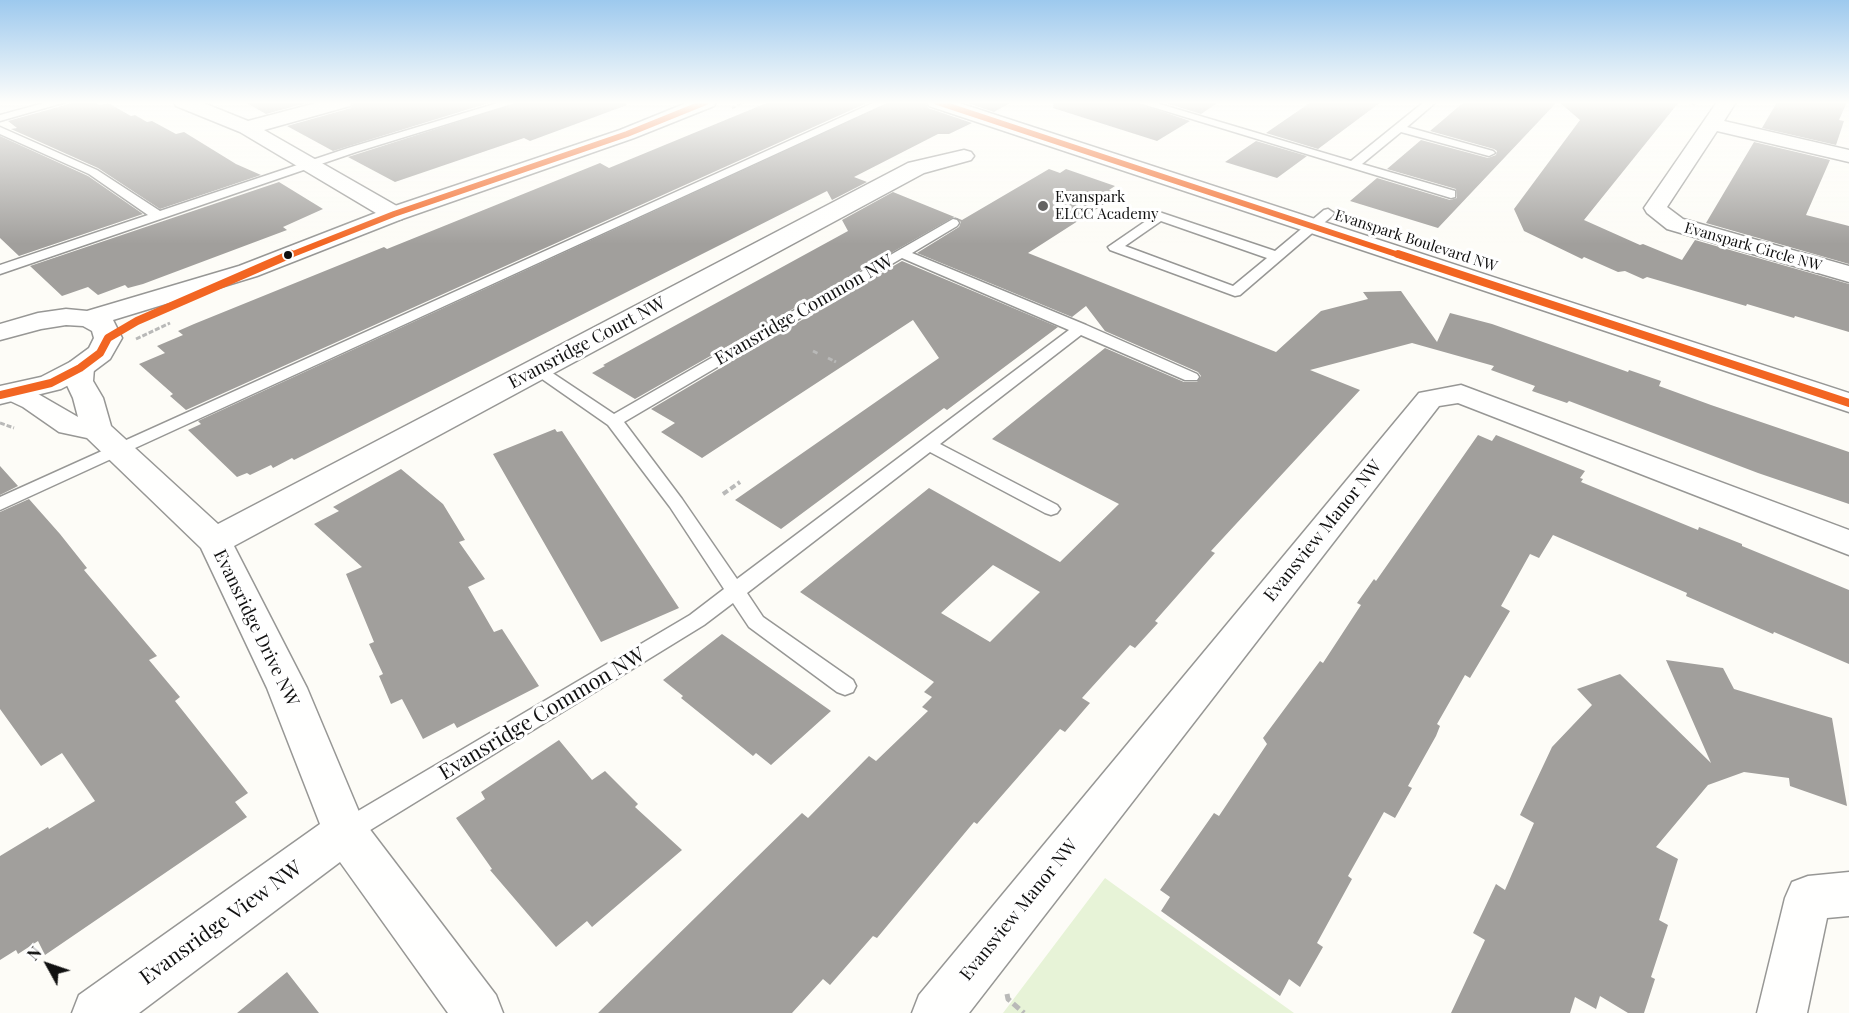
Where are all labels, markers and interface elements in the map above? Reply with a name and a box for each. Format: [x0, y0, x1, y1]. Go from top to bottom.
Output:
place label: Evanspark ELCC Academy [1055, 188, 1159, 223]
marker: Evanspark ELCC Academy [1036, 199, 1050, 213]
street label: Evanspark Boulevard NW [1333, 206, 1499, 276]
street label: Evanspark Circle NW [1682, 219, 1824, 275]
unlabelled marker [282, 249, 294, 261]
street label: Evansridge Common NW [711, 250, 897, 370]
street label: Evansridge Court NW [505, 292, 669, 394]
street label: Evansview Manor NW [1259, 456, 1387, 606]
street label: Evansridge Drive NW [209, 546, 303, 710]
street label: Evansridge Common NW [434, 642, 650, 786]
street label: Evansview Manor NW [955, 835, 1083, 985]
street label: Evansridge View NW [135, 856, 307, 990]
north arrow [18, 935, 78, 995]
text: N [22, 942, 46, 964]

